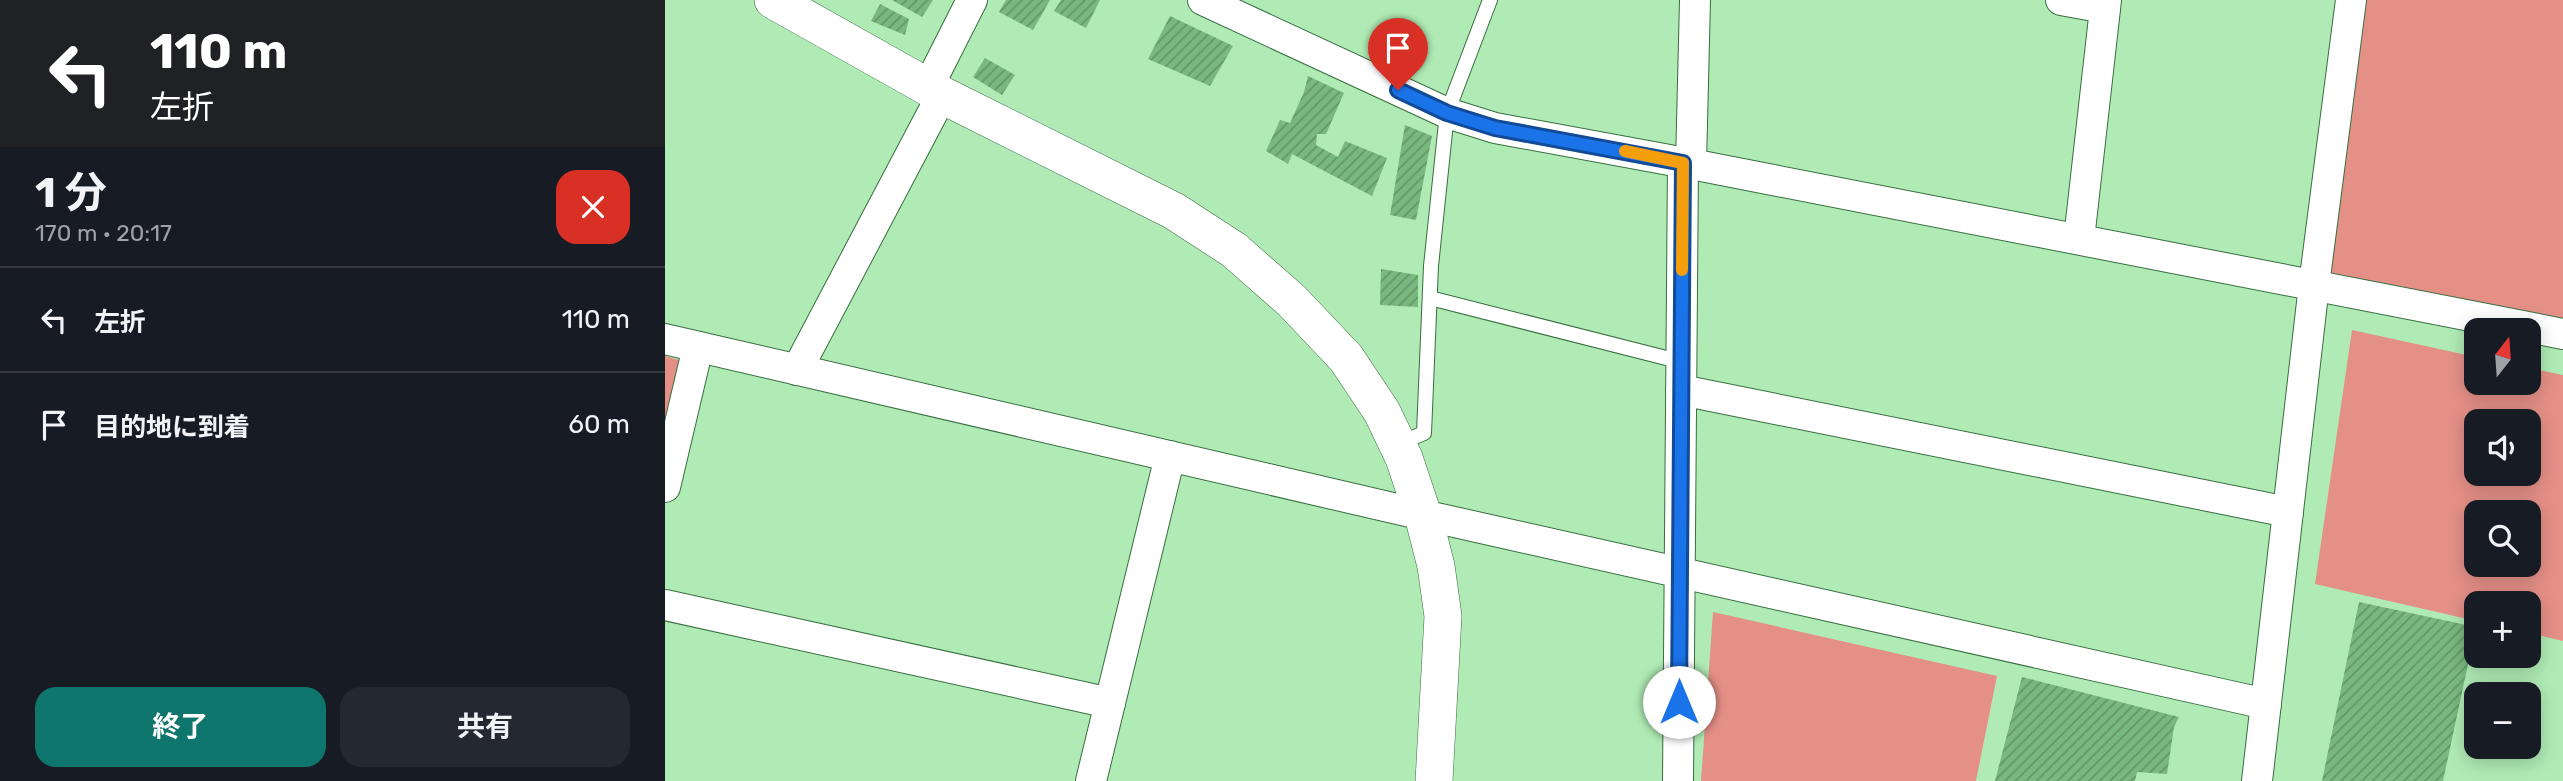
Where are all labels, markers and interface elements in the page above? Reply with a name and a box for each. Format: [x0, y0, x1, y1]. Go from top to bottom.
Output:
pin [1368, 18, 1428, 90]
text: 110 m [150, 22, 287, 80]
icon: left [35, 28, 126, 119]
icon: arrive [1379, 29, 1417, 67]
text: 左折 [150, 88, 214, 126]
text: 1 分 [35, 168, 107, 218]
button: close [556, 170, 630, 244]
text: 170 m · 20:17 [35, 219, 172, 247]
icon: left [35, 301, 73, 339]
text: 110 m [562, 304, 630, 335]
text: 左折 [94, 307, 146, 338]
north arrow [2464, 318, 2541, 396]
map controls [2464, 318, 2541, 759]
icon: arrive [35, 406, 73, 444]
text: 60 m [568, 409, 630, 440]
button: sound [2464, 409, 2541, 486]
text: 目的地に到着 [94, 412, 250, 443]
button: search [2464, 500, 2541, 577]
button: + [2464, 591, 2541, 668]
position arrow [1642, 665, 1716, 739]
button: − [2464, 682, 2541, 759]
button: 終了 [35, 687, 326, 767]
button: 共有 [340, 687, 630, 767]

